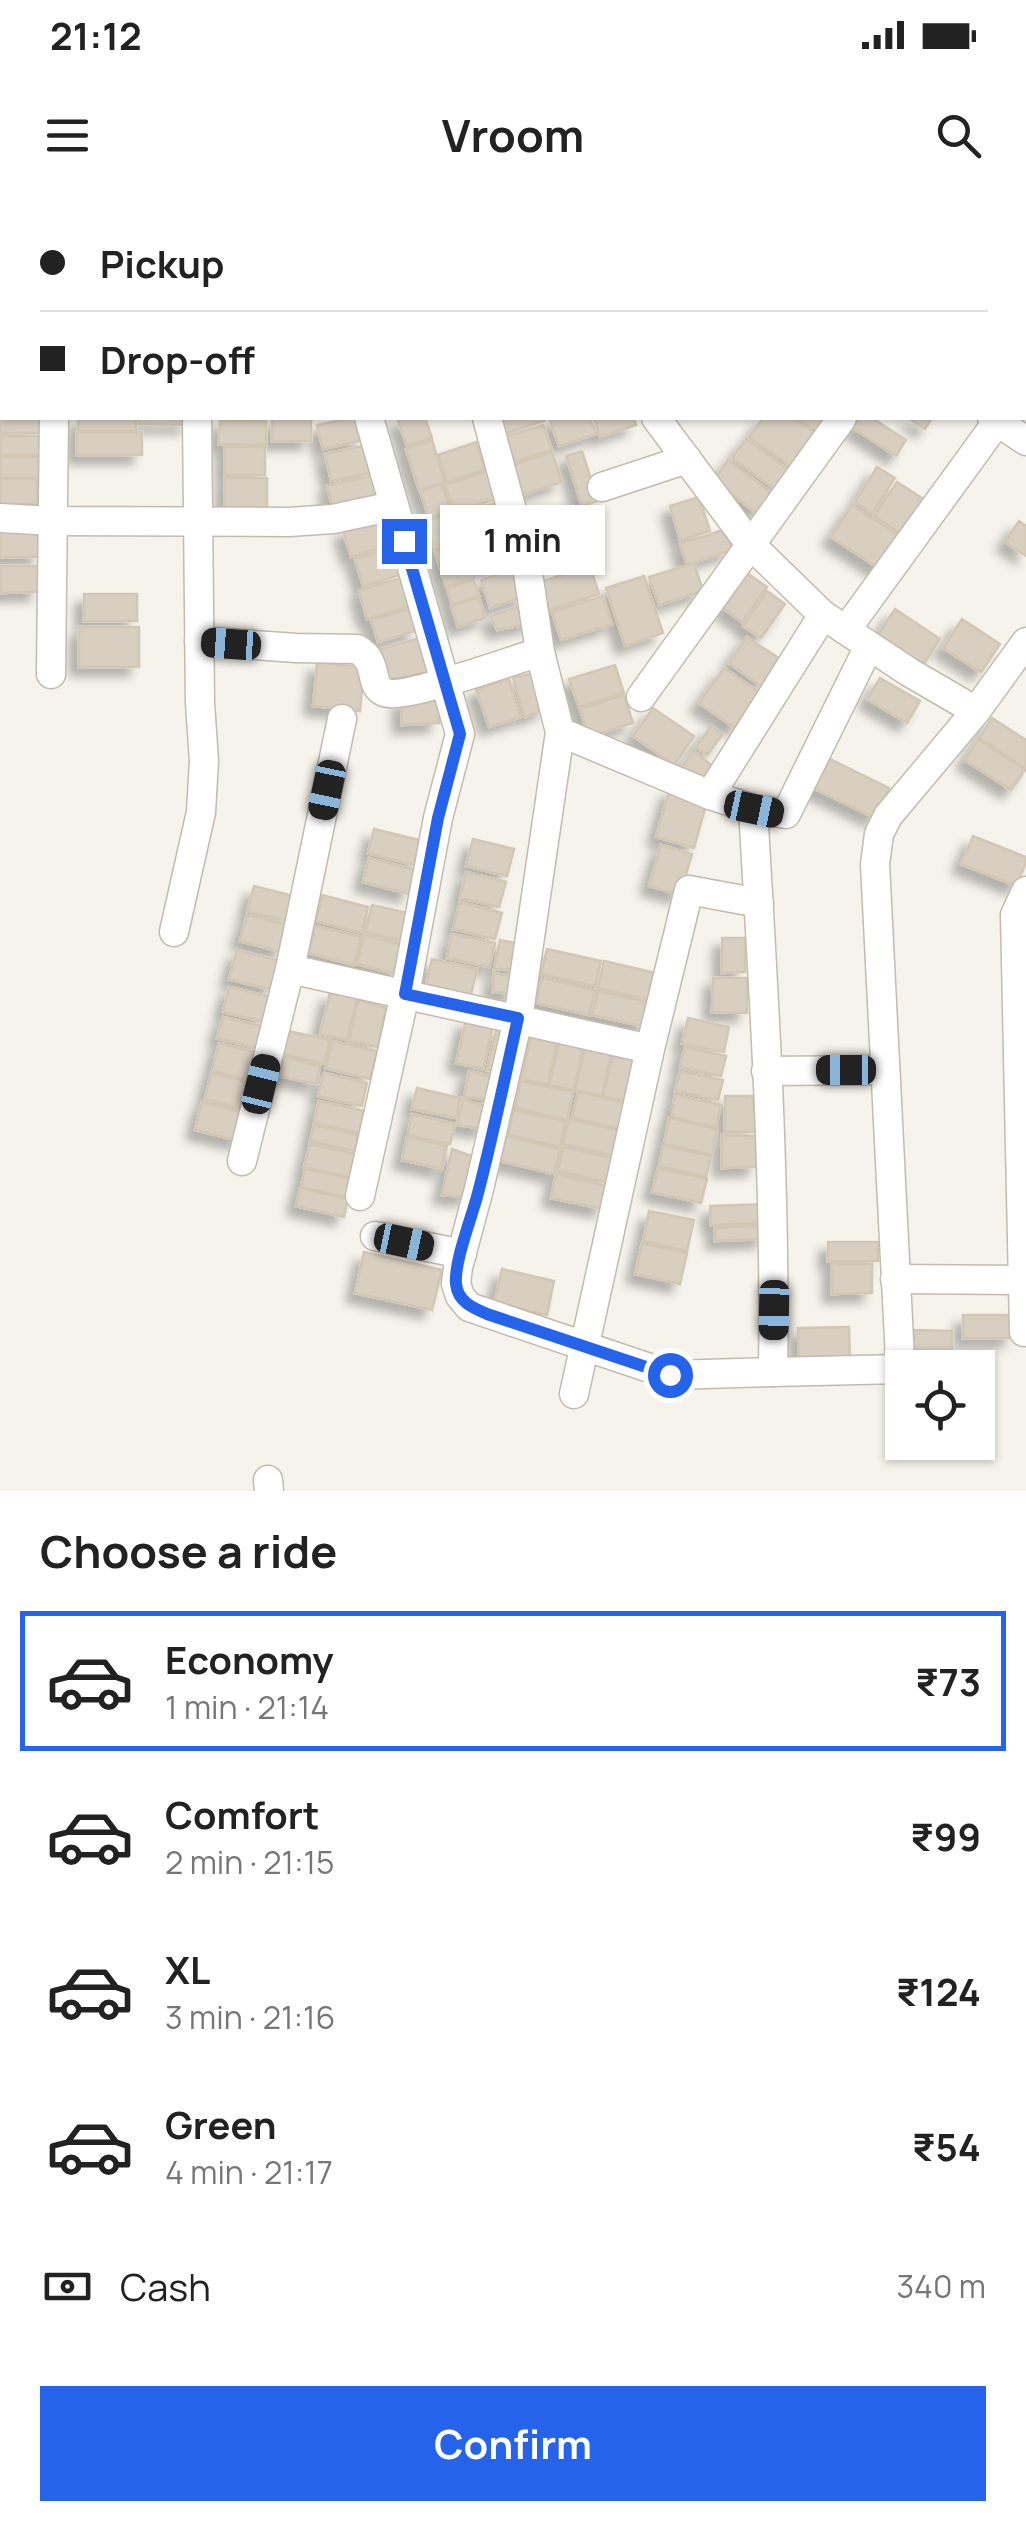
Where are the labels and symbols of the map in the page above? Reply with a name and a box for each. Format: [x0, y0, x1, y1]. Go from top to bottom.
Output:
callout: 1 min [439, 506, 604, 576]
route end [382, 519, 427, 564]
car [200, 627, 262, 661]
car [306, 758, 348, 822]
car [722, 788, 786, 830]
car [239, 1051, 283, 1117]
car [816, 1055, 876, 1085]
car [372, 1221, 436, 1263]
car [758, 1280, 790, 1340]
route start [648, 1353, 693, 1398]

